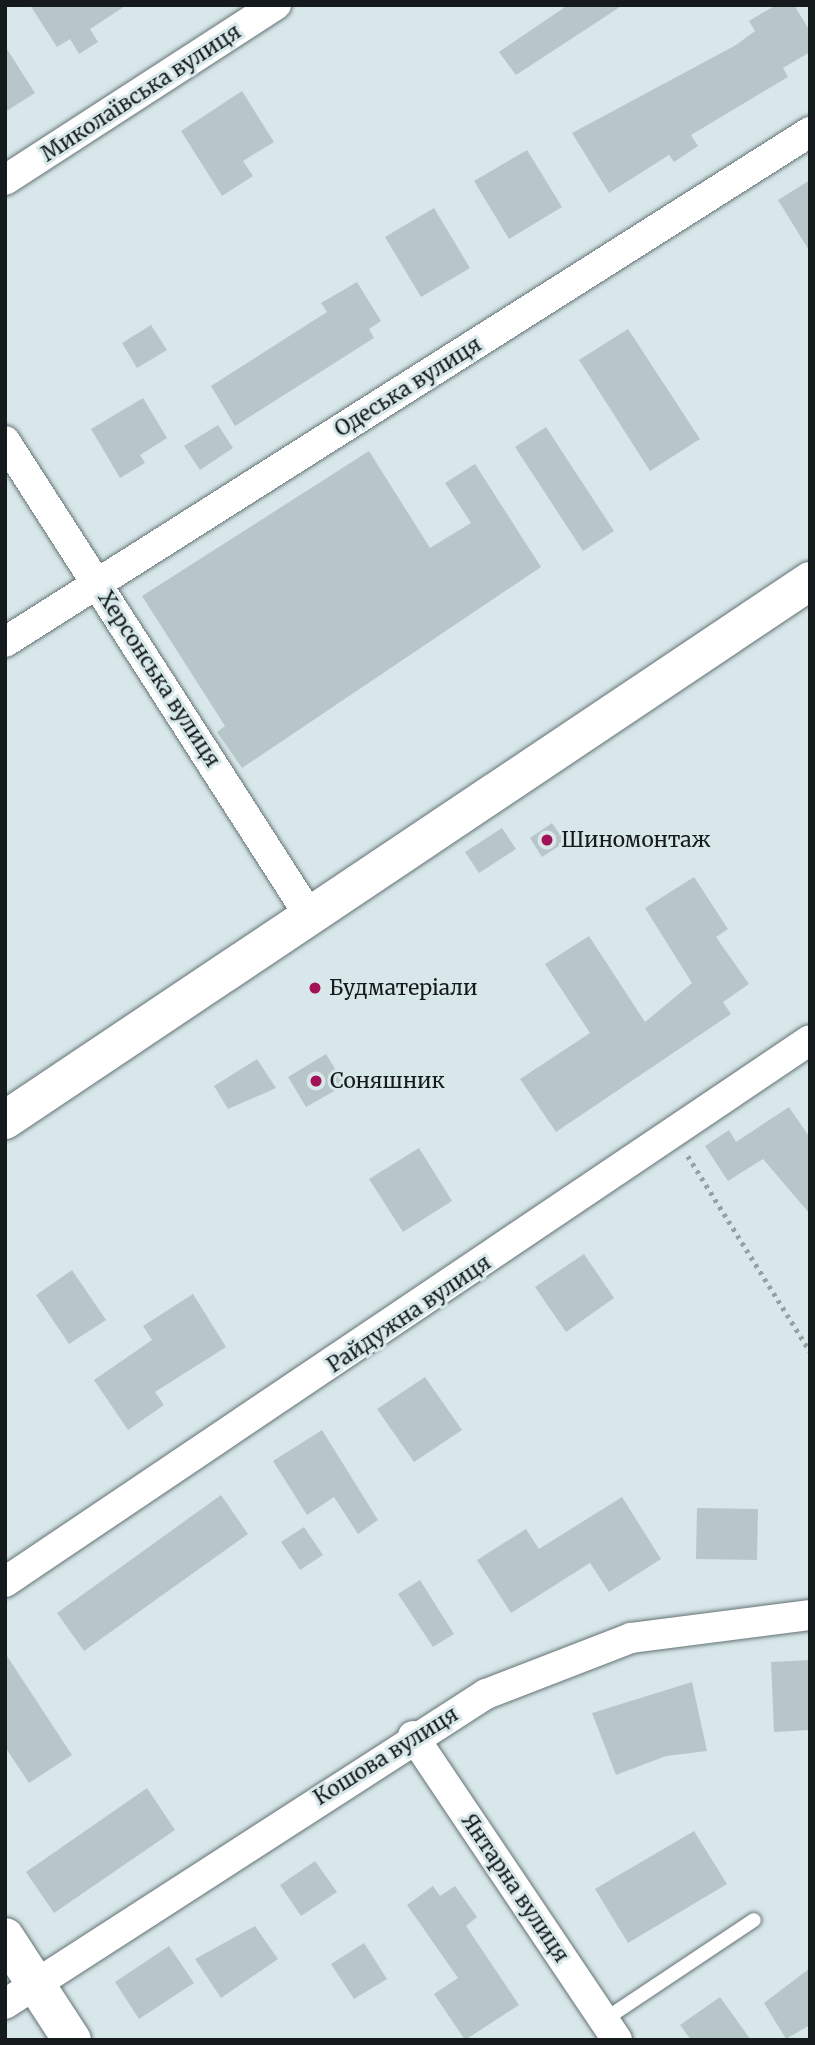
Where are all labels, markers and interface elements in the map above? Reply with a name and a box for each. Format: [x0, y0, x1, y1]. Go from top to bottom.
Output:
street label: Миколаївська вулиця [37, 19, 245, 167]
street label: Одеська вулиця [330, 332, 486, 442]
street label: Херсонська вулиця [93, 586, 225, 772]
place label: Шиномонтаж [561, 827, 711, 853]
marker: Шиномонтаж [539, 832, 555, 848]
place label: Будматеріали [329, 975, 478, 1001]
marker: Будматеріали [307, 980, 323, 996]
place label: Соняшник [330, 1068, 445, 1094]
marker: Соняшник [308, 1073, 324, 1089]
street label: Райдужна вулиця [322, 1250, 496, 1378]
street label: Кошова вулиця [309, 1702, 463, 1810]
street label: Янтарна вулиця [456, 1809, 574, 1967]

